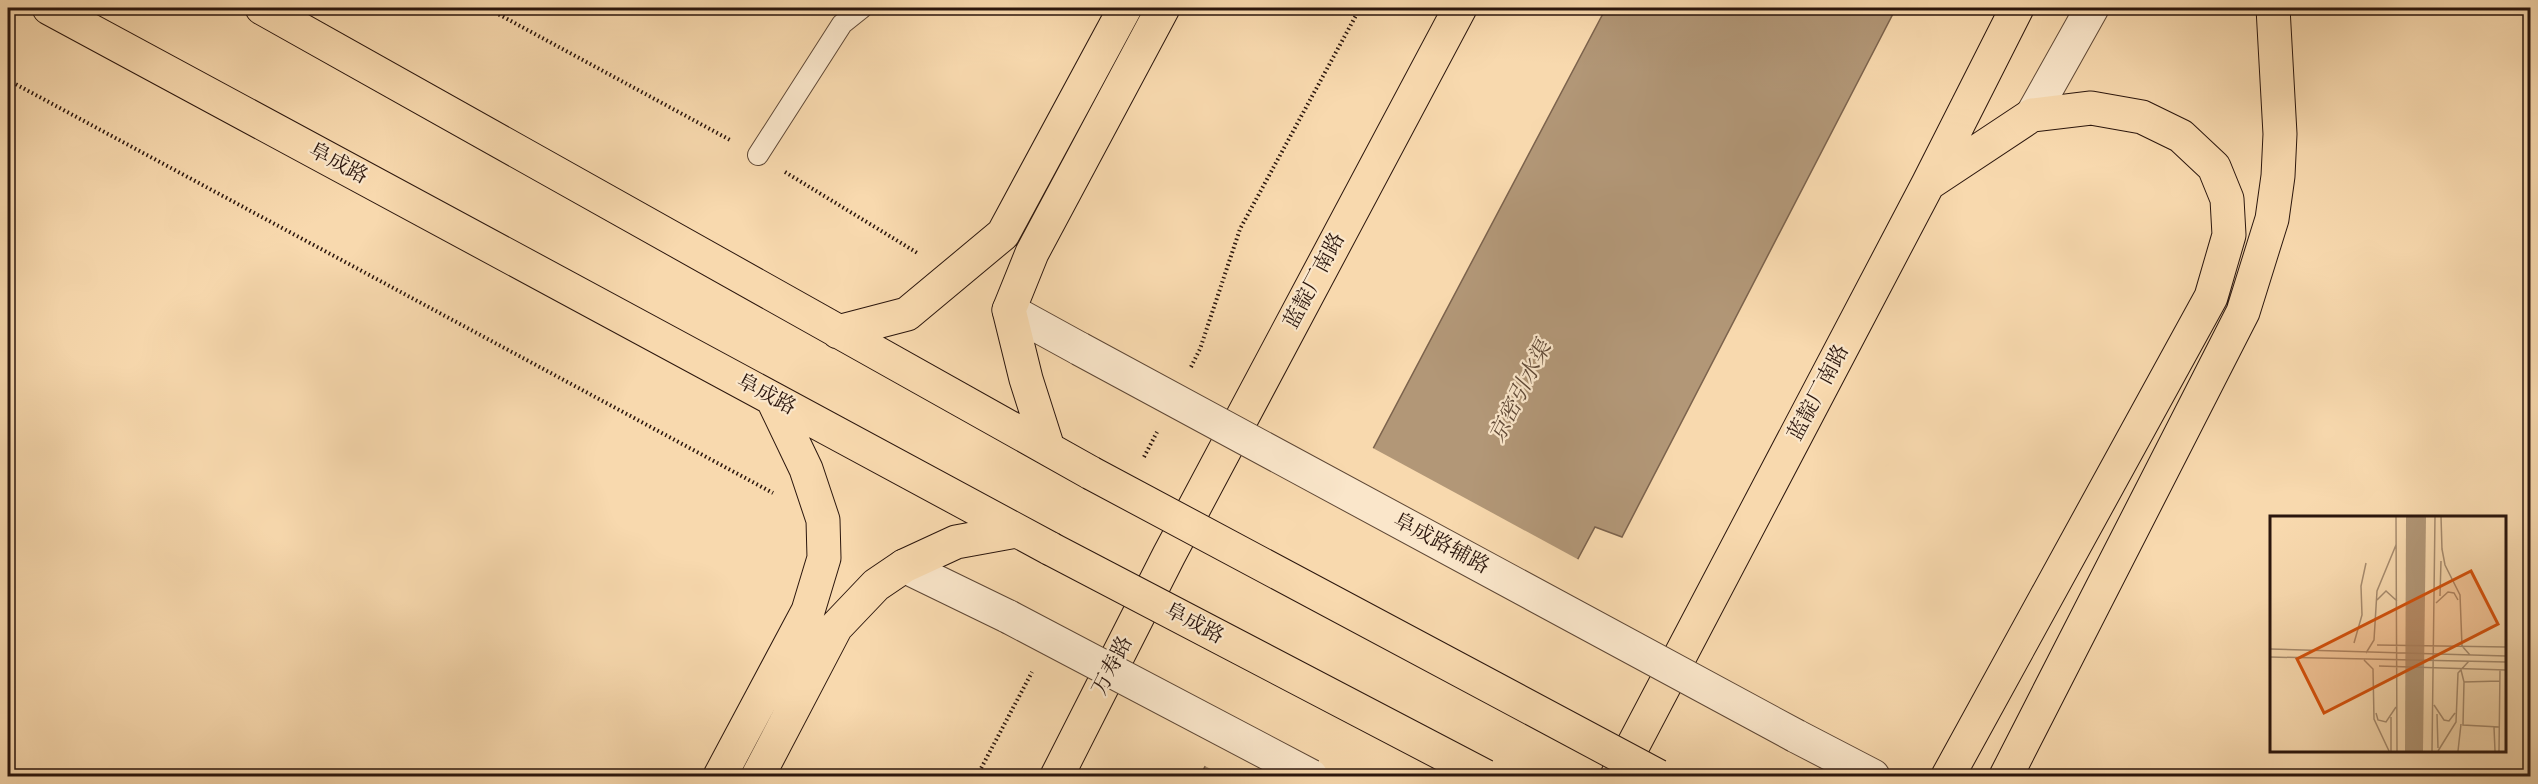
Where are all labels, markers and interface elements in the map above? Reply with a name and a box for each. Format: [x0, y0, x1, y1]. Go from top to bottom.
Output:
street label: 阜成路 [304, 137, 372, 191]
street label: 蓝靛厂南路 [1278, 228, 1352, 334]
water label: 京密引水渠 [1484, 334, 1560, 447]
street label: 蓝靛厂南路 [1782, 340, 1856, 446]
street label: 阜成路 [732, 368, 800, 422]
street label: 阜成路辅路 [1388, 507, 1494, 581]
inset map [2270, 516, 2505, 751]
street label: 阜成路 [1160, 597, 1228, 651]
street label: 万寿路 [1087, 632, 1139, 700]

